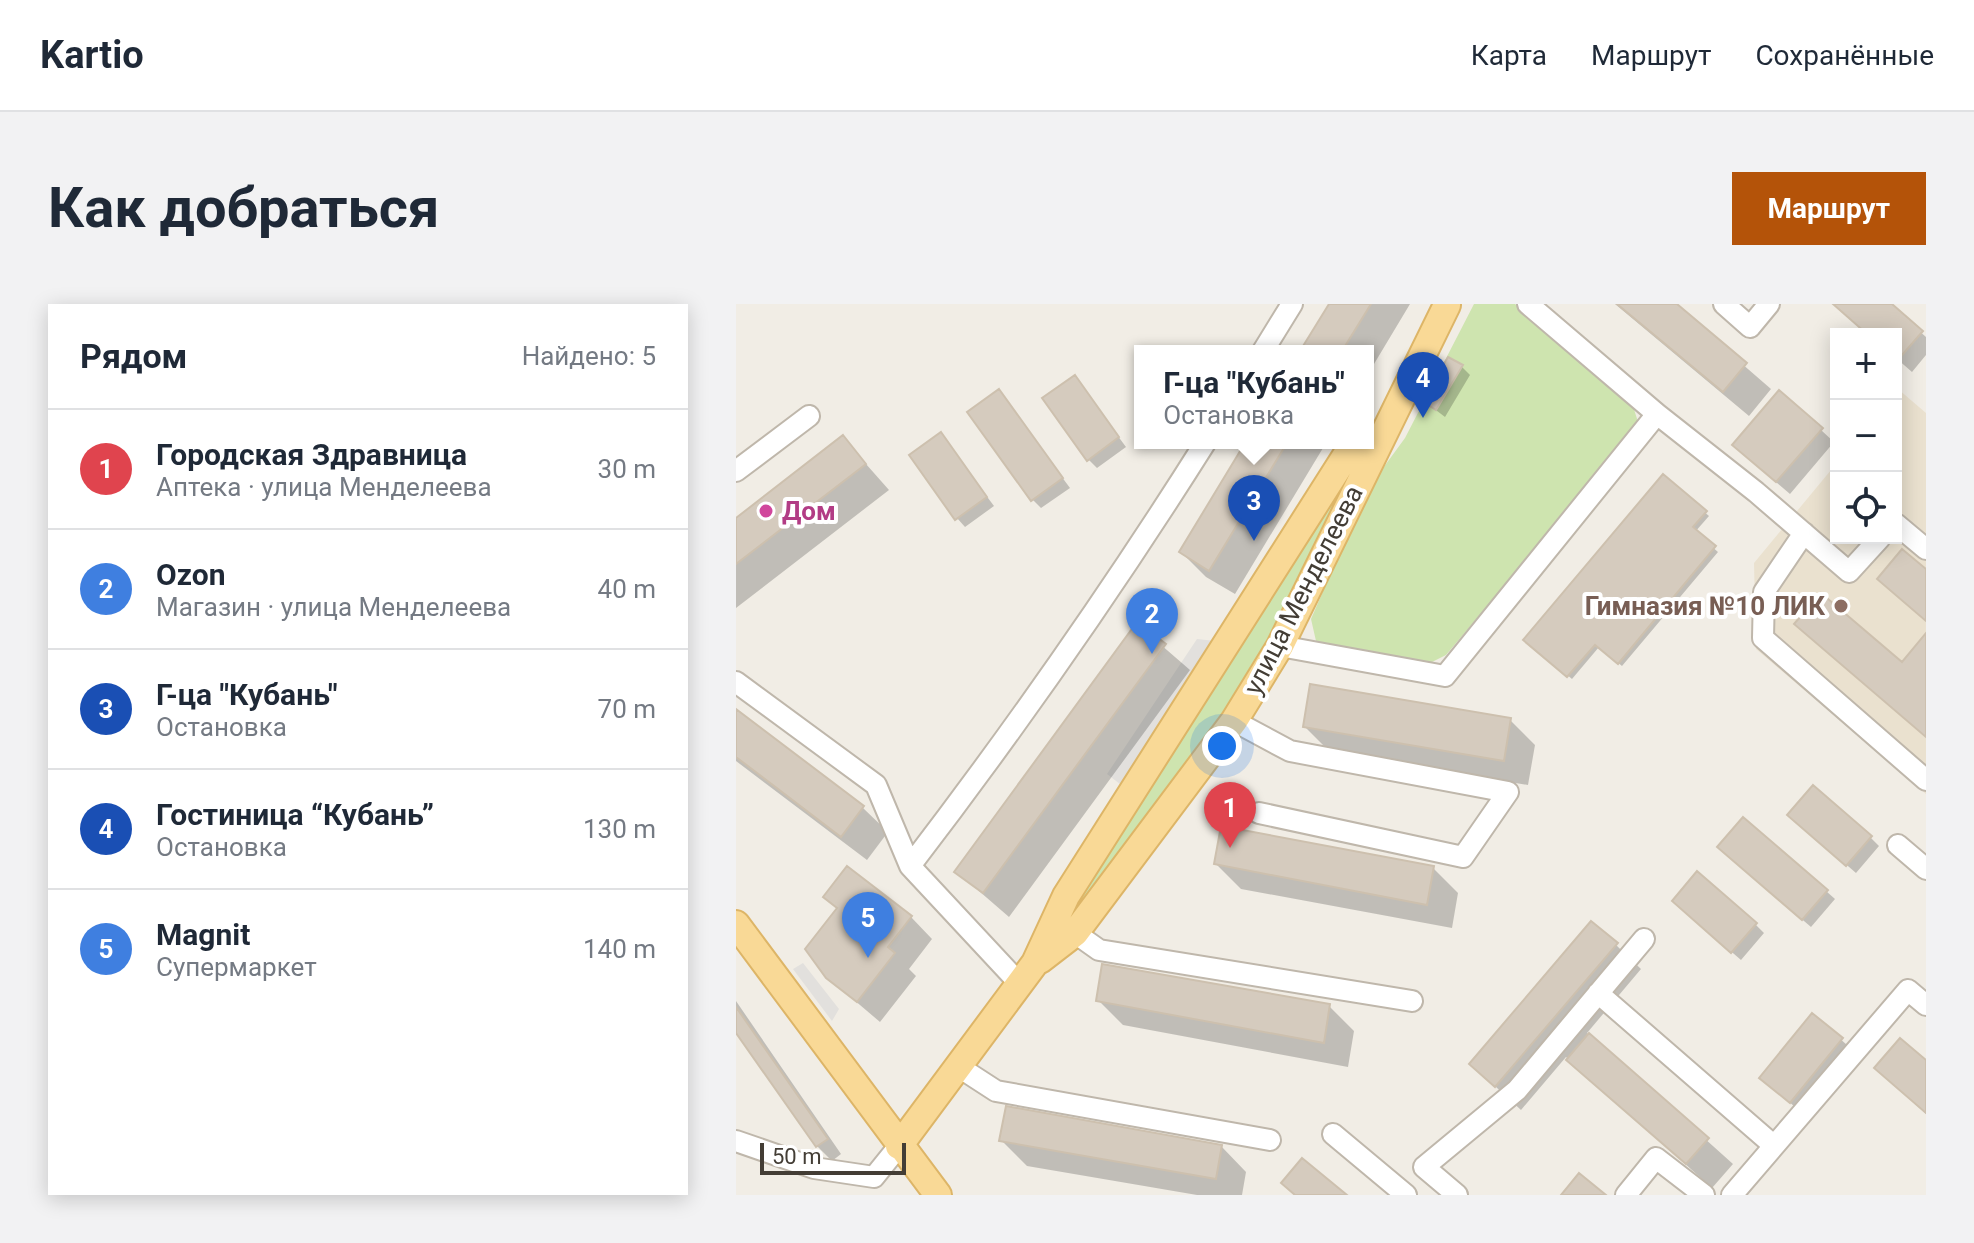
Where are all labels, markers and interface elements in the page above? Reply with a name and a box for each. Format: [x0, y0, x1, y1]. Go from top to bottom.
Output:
text: Kartio [40, 33, 144, 77]
text: Карта [1471, 39, 1547, 72]
text: Маршрут [1591, 39, 1711, 72]
text: Сохранённые [1755, 39, 1934, 72]
button: Маршрут [1732, 172, 1926, 245]
text: Как добраться [48, 175, 439, 241]
map controls [1830, 328, 1902, 544]
button: + [1830, 328, 1902, 400]
text: Рядом [80, 336, 187, 376]
text: Найдено: 5 [522, 341, 656, 371]
popup [1134, 345, 1374, 449]
pin: 4 [1397, 352, 1449, 418]
text: Г-ца "Кубань" [1163, 365, 1345, 400]
text: Остановка [1163, 400, 1294, 430]
button: − [1830, 400, 1902, 472]
text: Городская Здравница [156, 437, 467, 472]
text: 1 [99, 454, 113, 484]
text: 30 m [598, 454, 656, 484]
text: Аптека · улица Менделеева [156, 472, 492, 502]
button: locate [1830, 472, 1902, 544]
pin: 3 [1228, 475, 1280, 541]
street label: улица Менделеева [1237, 481, 1369, 699]
place label: Дом [782, 496, 836, 526]
marker: Дом [757, 502, 775, 520]
text: Ozon [156, 557, 225, 592]
text: 2 [99, 574, 113, 604]
text: 40 m [598, 574, 656, 604]
pin: 2 [1126, 588, 1178, 654]
place label: Гимназия №10 ЛИК [1585, 591, 1825, 621]
text: Магазин · улица Менделеева [156, 592, 511, 622]
marker: Гимназия №10 ЛИК [1832, 597, 1850, 615]
text: Г-ца "Кубань" [156, 677, 337, 712]
text: 3 [99, 694, 113, 724]
text: 70 m [598, 694, 656, 724]
text: Остановка [156, 712, 287, 742]
your location [1202, 726, 1242, 766]
pin: 1 [1204, 782, 1256, 848]
text: Гостиница “Кубань” [156, 797, 434, 832]
text: 4 [99, 814, 113, 844]
text: 130 m [583, 814, 656, 844]
text: Остановка [156, 832, 287, 862]
pin: 5 [842, 892, 894, 958]
text: Magnit [156, 917, 250, 952]
text: 5 [99, 934, 113, 964]
text: 140 m [583, 934, 656, 964]
text: Супермаркет [156, 952, 317, 982]
scale bar [760, 1139, 906, 1175]
text: 50 m [772, 1144, 821, 1169]

